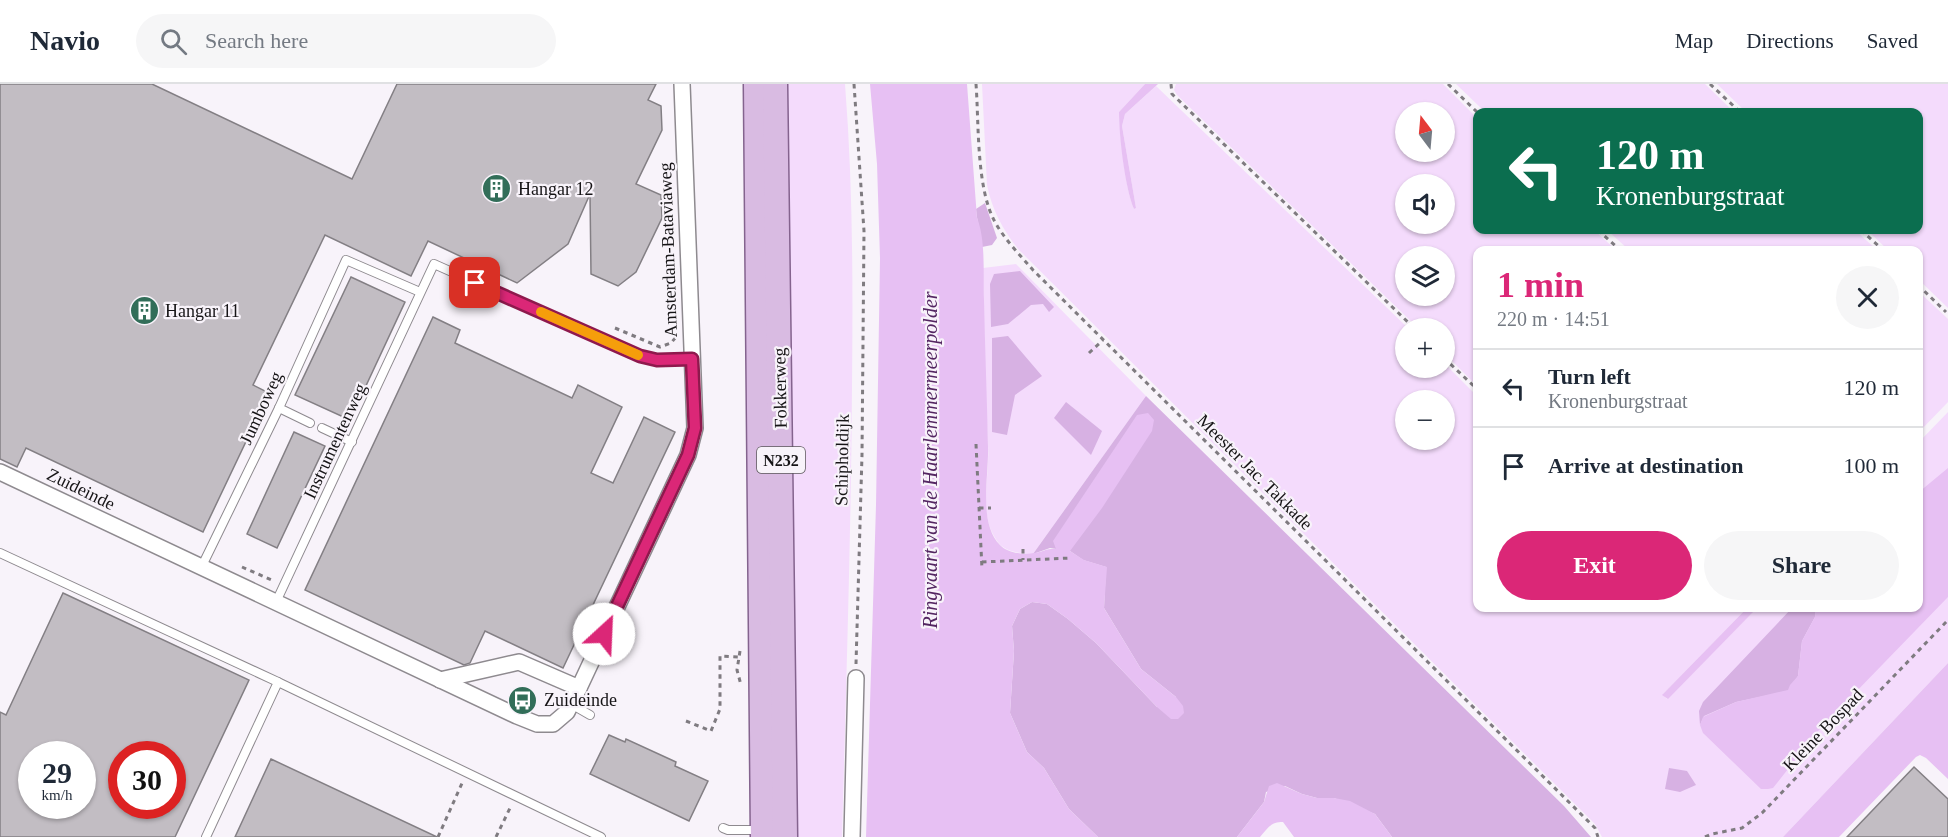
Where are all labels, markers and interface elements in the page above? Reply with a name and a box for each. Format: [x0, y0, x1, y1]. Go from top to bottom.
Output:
search box [136, 14, 556, 68]
text: Navio [30, 25, 100, 56]
icon: search [157, 25, 190, 58]
text: Search here [205, 28, 308, 53]
text: Map [1675, 29, 1713, 53]
text: Directions [1746, 29, 1834, 53]
text: Saved [1867, 29, 1918, 53]
north arrow [1395, 102, 1455, 162]
map controls [1395, 102, 1455, 450]
icon: left [1497, 132, 1575, 210]
text: 120 m [1596, 132, 1705, 178]
street label: Amsterdam-Bataviaweg [655, 162, 681, 338]
building icon: Hangar 12 [481, 173, 513, 205]
button: sound [1395, 174, 1455, 234]
place label: Hangar 12 [518, 179, 593, 199]
text: Kronenburgstraat [1596, 181, 1784, 211]
button: layers [1395, 246, 1455, 306]
pin [449, 257, 500, 308]
text: 1 min [1497, 265, 1584, 305]
icon: arrive [458, 266, 491, 299]
button: close [1836, 266, 1899, 329]
water label: Ringvaart van de Haarlemmermeerpolder [919, 291, 942, 630]
building icon: Hangar 11 [128, 295, 160, 327]
place label: Hangar 11 [165, 301, 240, 321]
text: 220 m · 14:51 [1497, 308, 1610, 330]
button: + [1395, 318, 1455, 378]
street label: Fokkerweg [769, 347, 791, 429]
text: Turn left [1548, 364, 1631, 389]
street label: Jumboweg [235, 368, 287, 448]
icon: left [1497, 372, 1530, 405]
text: 120 m [1843, 375, 1899, 400]
street label: Instrumentenweg [300, 380, 370, 502]
button: − [1395, 390, 1455, 450]
text: Kronenburgstraat [1548, 390, 1688, 412]
street label: Meester Jac. Takkade [1193, 410, 1317, 534]
street label: Schipholdijk [831, 414, 853, 506]
road number: N232 [757, 447, 805, 473]
icon: arrive [1497, 450, 1530, 483]
text: Arrive at destination [1548, 453, 1744, 478]
text: 100 m [1843, 453, 1899, 478]
street label: Zuideinde [44, 464, 118, 514]
button: Exit [1497, 531, 1692, 600]
button: Share [1704, 531, 1899, 600]
position arrow [572, 602, 636, 666]
bus stop icon: Zuideinde [507, 684, 539, 716]
street label: Kleine Bospad [1779, 685, 1867, 775]
place label: Zuideinde [544, 690, 617, 710]
speed limit sign: 30 [108, 741, 186, 819]
text: 29 [42, 756, 72, 789]
text: km/h [42, 787, 72, 803]

